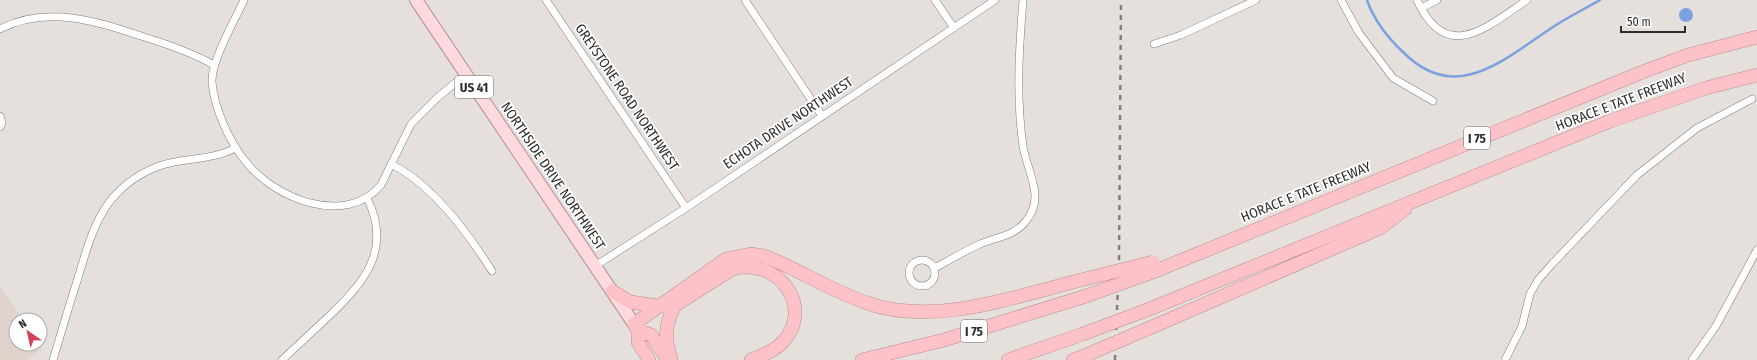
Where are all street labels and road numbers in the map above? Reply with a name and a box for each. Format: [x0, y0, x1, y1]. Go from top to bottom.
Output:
street label: GREYSTONE ROAD NORTHWEST [572, 20, 683, 174]
street label: HORACE E TATE FREEWAY [1553, 69, 1689, 135]
street label: ECHOTA DRIVE NORTHWEST [720, 73, 857, 173]
road number: US 41 [455, 76, 493, 98]
street label: NORTHSIDE DRIVE NORTHWEST [497, 99, 609, 253]
road number: I 75 [1464, 127, 1490, 149]
street label: HORACE E TATE FREEWAY [1238, 158, 1374, 226]
road number: I 75 [961, 320, 987, 342]

